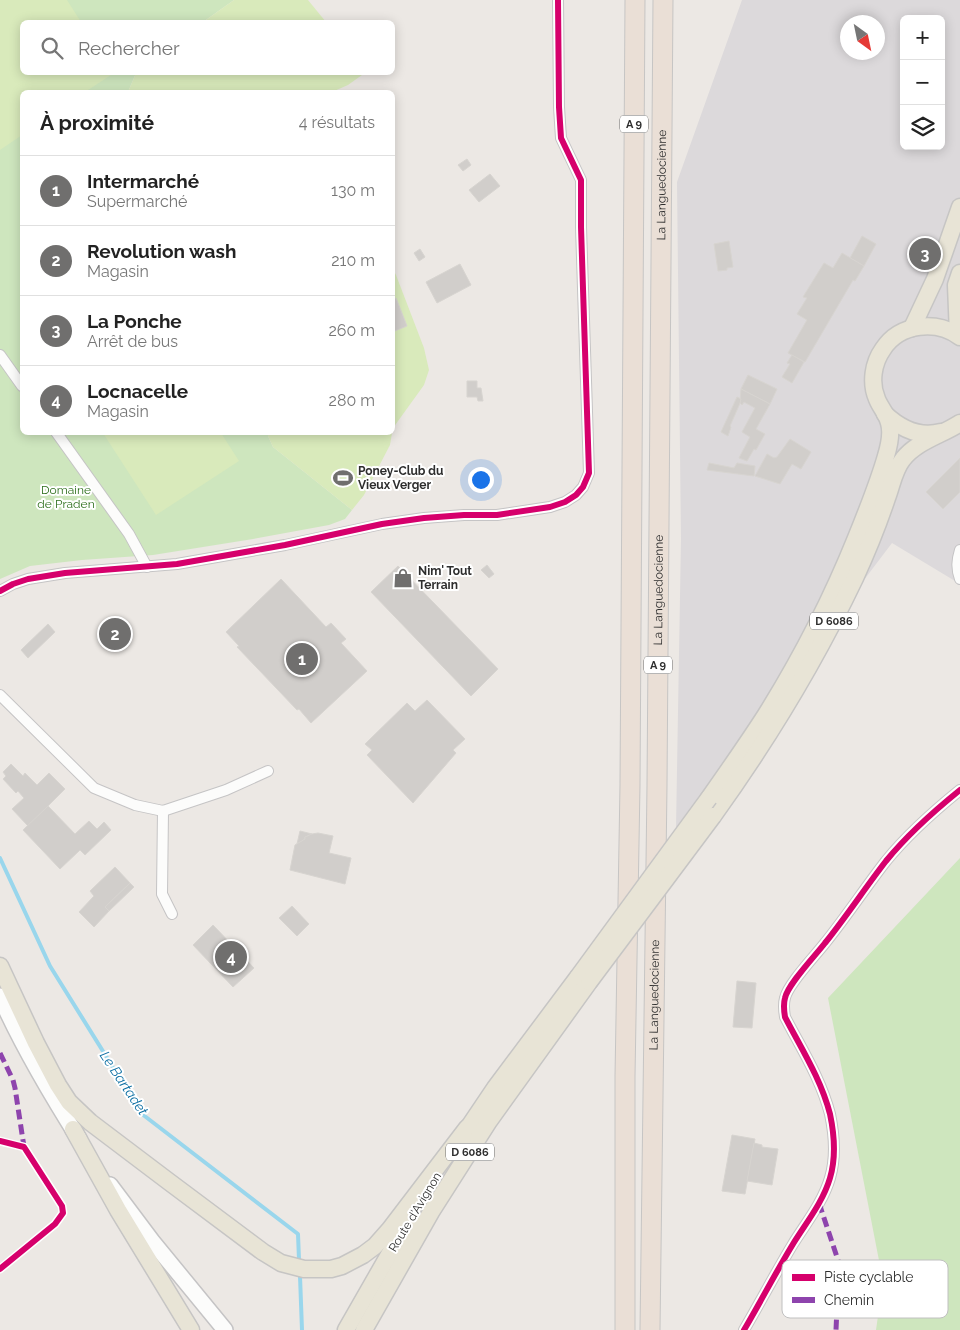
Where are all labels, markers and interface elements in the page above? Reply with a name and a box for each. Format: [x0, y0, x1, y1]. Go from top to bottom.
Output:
north arrow [840, 15, 885, 60]
map controls [900, 15, 945, 150]
button: + [900, 15, 945, 60]
search box [20, 20, 395, 75]
icon: search [38, 34, 66, 62]
text: Rechercher [78, 37, 180, 59]
button: − [900, 60, 945, 105]
button: layers [900, 105, 945, 150]
text: À proximité [40, 110, 154, 135]
text: 4 résultats [299, 113, 375, 132]
road number: A 9 [620, 116, 648, 132]
street label: La Languedocienne [654, 130, 669, 240]
text: Intermarché [87, 170, 199, 192]
text: 1 [52, 181, 60, 200]
text: 130 m [331, 181, 375, 200]
text: Supermarché [87, 192, 187, 211]
pin: 3 [909, 235, 941, 273]
text: Revolution wash [87, 240, 236, 262]
text: 2 [51, 251, 61, 270]
text: 210 m [331, 251, 375, 270]
text: Magasin [87, 262, 149, 281]
text: La Ponche [87, 310, 182, 332]
text: 3 [52, 321, 60, 340]
text: 260 m [328, 321, 375, 340]
text: Arrêt de bus [87, 332, 178, 351]
text: Locnacelle [87, 380, 188, 402]
text: 4 [51, 391, 61, 410]
text: 280 m [329, 391, 375, 410]
text: Magasin [87, 402, 149, 421]
place label: Poney-Club du Vieux Verger [358, 464, 444, 492]
sports icon: Poney-Club du Vieux Verger [332, 467, 354, 489]
your location [468, 467, 494, 493]
park label: Domaine de Praden [37, 483, 95, 511]
street label: La Languedocienne [651, 535, 666, 645]
place label: Nim' Tout Terrain [418, 564, 472, 592]
shop icon: Nim' Tout Terrain [392, 567, 414, 589]
road number: D 6086 [810, 612, 858, 630]
pin: 2 [99, 615, 131, 653]
pin: 1 [286, 640, 318, 678]
road number: A 9 [644, 656, 672, 674]
pin: 4 [215, 938, 247, 976]
street label: La Languedocienne [647, 940, 662, 1050]
water label: Le Bartadet [97, 1048, 152, 1118]
road number: D 6086 [446, 1144, 494, 1160]
street label: Route d'Avignon [386, 1170, 444, 1254]
legend [782, 1260, 948, 1318]
text: Piste cyclable [824, 1269, 914, 1285]
text: Chemin [824, 1292, 874, 1308]

